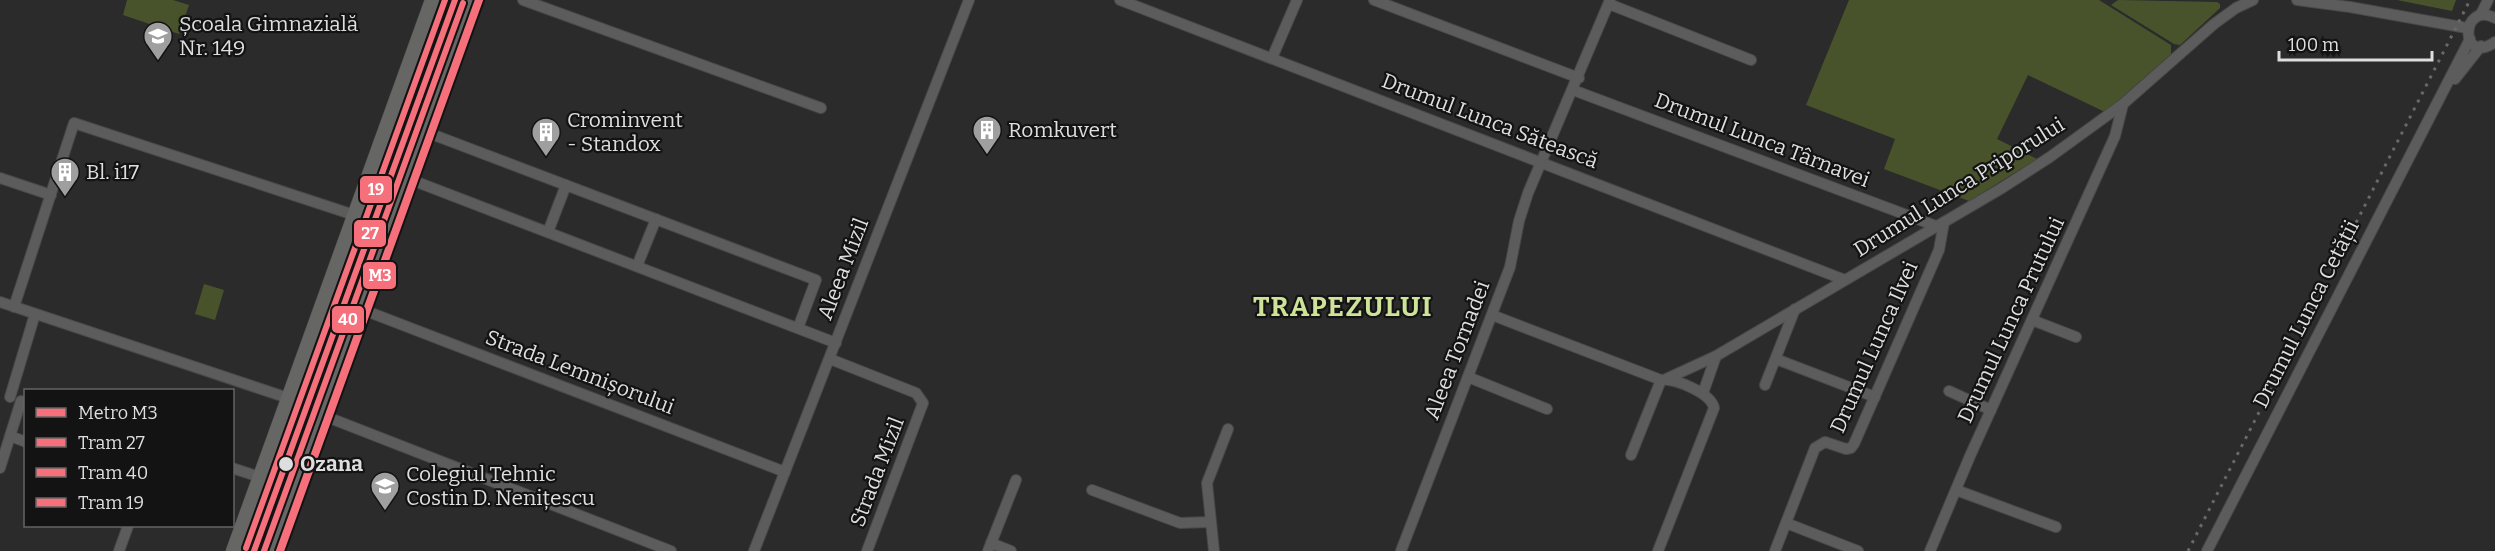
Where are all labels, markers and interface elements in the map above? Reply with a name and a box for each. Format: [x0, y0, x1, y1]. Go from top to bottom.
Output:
place label: Școala Gimnazială Nr. 149 [179, 11, 359, 61]
school or university icon: Școala Gimnazială Nr. 149 [142, 20, 174, 62]
scale bar [2279, 24, 2432, 62]
text: 100 m [2288, 34, 2339, 56]
street label: Drumul Lunca Sătească [1378, 68, 1602, 174]
street label: Drumul Lunca Târnavei [1651, 87, 1873, 193]
place label: Crominvent - Standox [567, 107, 683, 157]
street label: Drumul Lunca Priporului [1849, 111, 2069, 263]
building icon: Romkuvert [971, 114, 1003, 156]
building icon: Crominvent - Standox [530, 116, 562, 158]
place label: Romkuvert [1008, 117, 1117, 143]
building icon: Bl. i17 [49, 156, 81, 198]
place label: Bl. i17 [86, 159, 140, 185]
line badge: 19 [359, 175, 393, 204]
text: 19 [368, 180, 384, 199]
street label: Drumul Lunca Prutului [1952, 213, 2070, 427]
street label: Aleea Mizil [812, 215, 874, 323]
street label: Drumul Lunca Cetății [2247, 216, 2365, 412]
line badge: 27 [353, 219, 387, 248]
text: 27 [361, 224, 379, 243]
street label: Drumul Lunca Ilvei [1824, 257, 1924, 437]
line badge: M3 [362, 261, 397, 290]
text: M3 [368, 266, 392, 285]
street label: Aleea Tornadei [1419, 277, 1495, 423]
district label: TRAPEZULUI [1253, 291, 1433, 323]
line badge: 40 [331, 305, 365, 334]
text: 40 [338, 310, 358, 329]
street label: Strada Lemnișorului [482, 324, 678, 420]
legend [24, 389, 234, 527]
text: Metro M3 [78, 402, 158, 424]
street label: Strada Mizil [844, 414, 910, 530]
text: Tram 27 [78, 432, 145, 454]
place label: Ozana [300, 451, 363, 477]
marker: Ozana [277, 455, 295, 473]
place label: Colegiul Tehnic Costin D. Nenițescu [406, 461, 595, 511]
text: Tram 40 [78, 462, 148, 484]
school or university icon: Colegiul Tehnic Costin D. Nenițescu [369, 470, 401, 512]
text: Tram 19 [78, 492, 144, 514]

